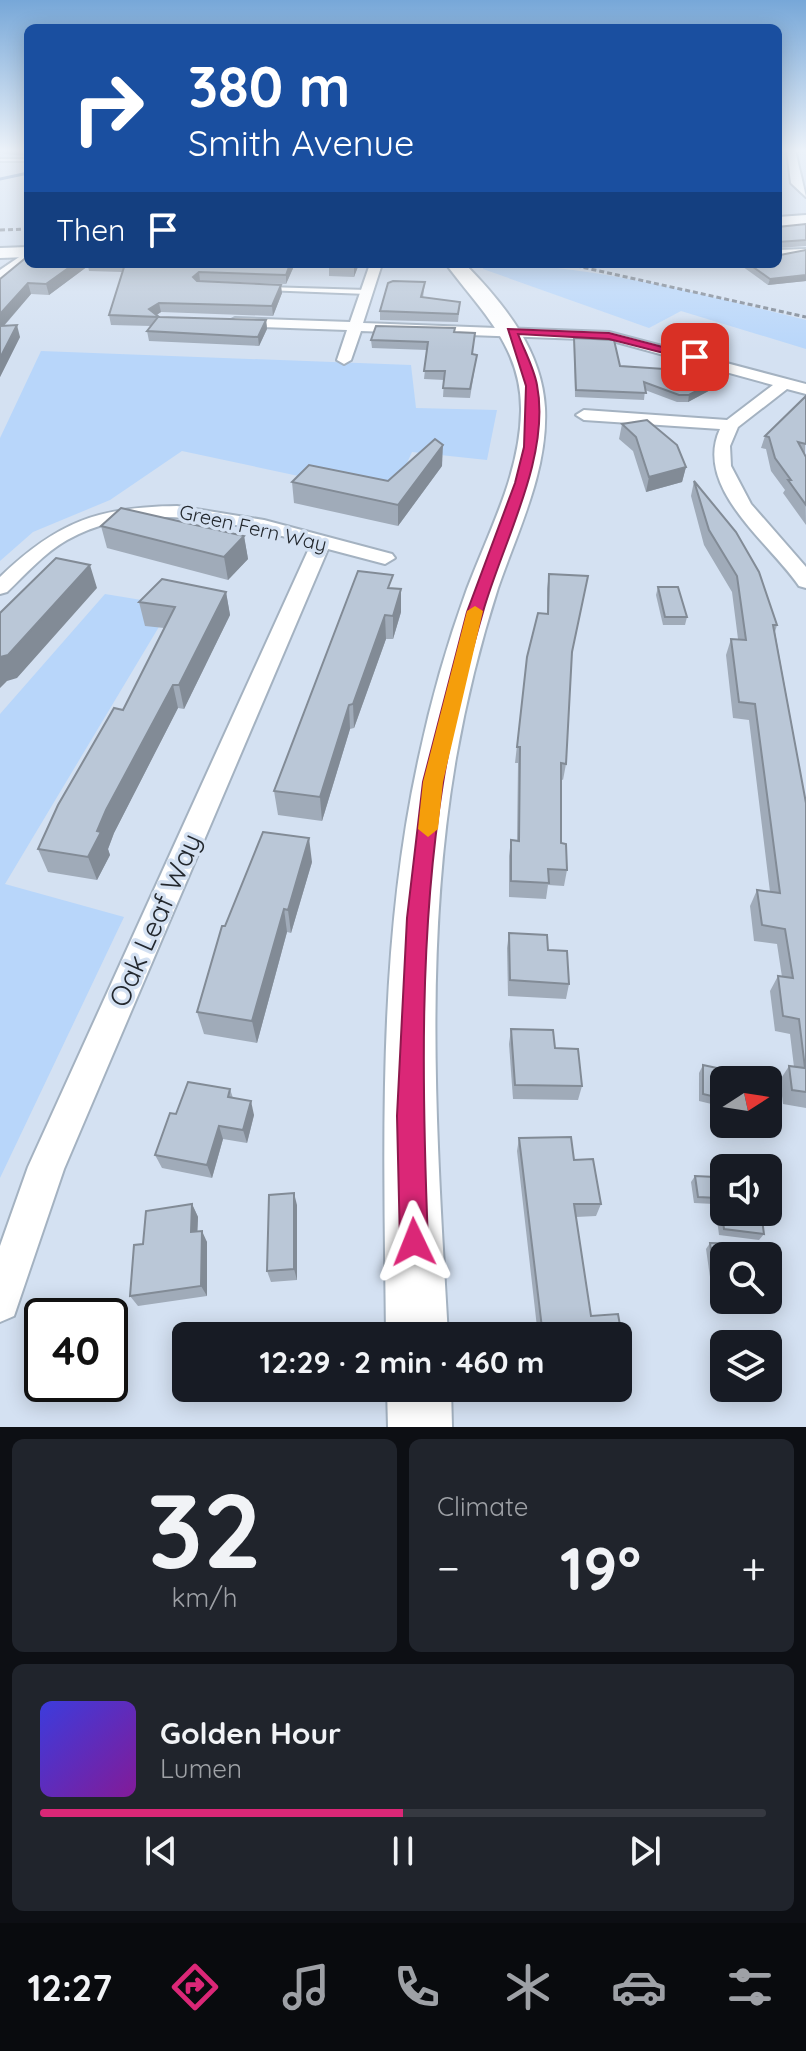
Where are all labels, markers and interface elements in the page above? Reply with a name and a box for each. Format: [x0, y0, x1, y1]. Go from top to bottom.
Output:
text: 380 m [188, 51, 350, 121]
icon: right [56, 56, 160, 160]
text: Smith Avenue [188, 120, 414, 165]
icon: arrive [141, 208, 185, 252]
text: Then [56, 211, 125, 249]
pin [661, 323, 729, 391]
icon: arrive [673, 335, 717, 379]
street label: Green Fern Way [177, 498, 329, 557]
street label: Oak Leaf Way [101, 828, 208, 1012]
north arrow [710, 1066, 782, 1138]
map controls [710, 1066, 782, 1402]
button: sound [710, 1154, 782, 1226]
position arrow [372, 1200, 456, 1284]
button: search [710, 1242, 782, 1314]
speed limit sign: 40 [24, 1298, 128, 1402]
button: layers [710, 1330, 782, 1402]
text: 12:29 · 2 min · 460 m [260, 1343, 544, 1381]
text: 32 [147, 1464, 262, 1594]
text: Climate [437, 1490, 528, 1523]
text: 19° [560, 1530, 641, 1605]
text: − [437, 1540, 460, 1595]
text: + [741, 1540, 766, 1595]
text: km/h [172, 1581, 237, 1614]
text: Golden Hour [160, 1714, 341, 1752]
text: Lumen [160, 1752, 242, 1785]
icon: previous [139, 1829, 183, 1873]
icon: pause [381, 1829, 425, 1873]
icon: next [623, 1829, 667, 1873]
icon: directions [167, 1959, 223, 2015]
icon: music [278, 1959, 334, 2015]
icon: phone [389, 1959, 445, 2015]
icon: climate [500, 1959, 556, 2015]
icon: car [611, 1959, 667, 2015]
icon: filters [722, 1959, 778, 2015]
text: 12:27 [28, 1965, 112, 2010]

